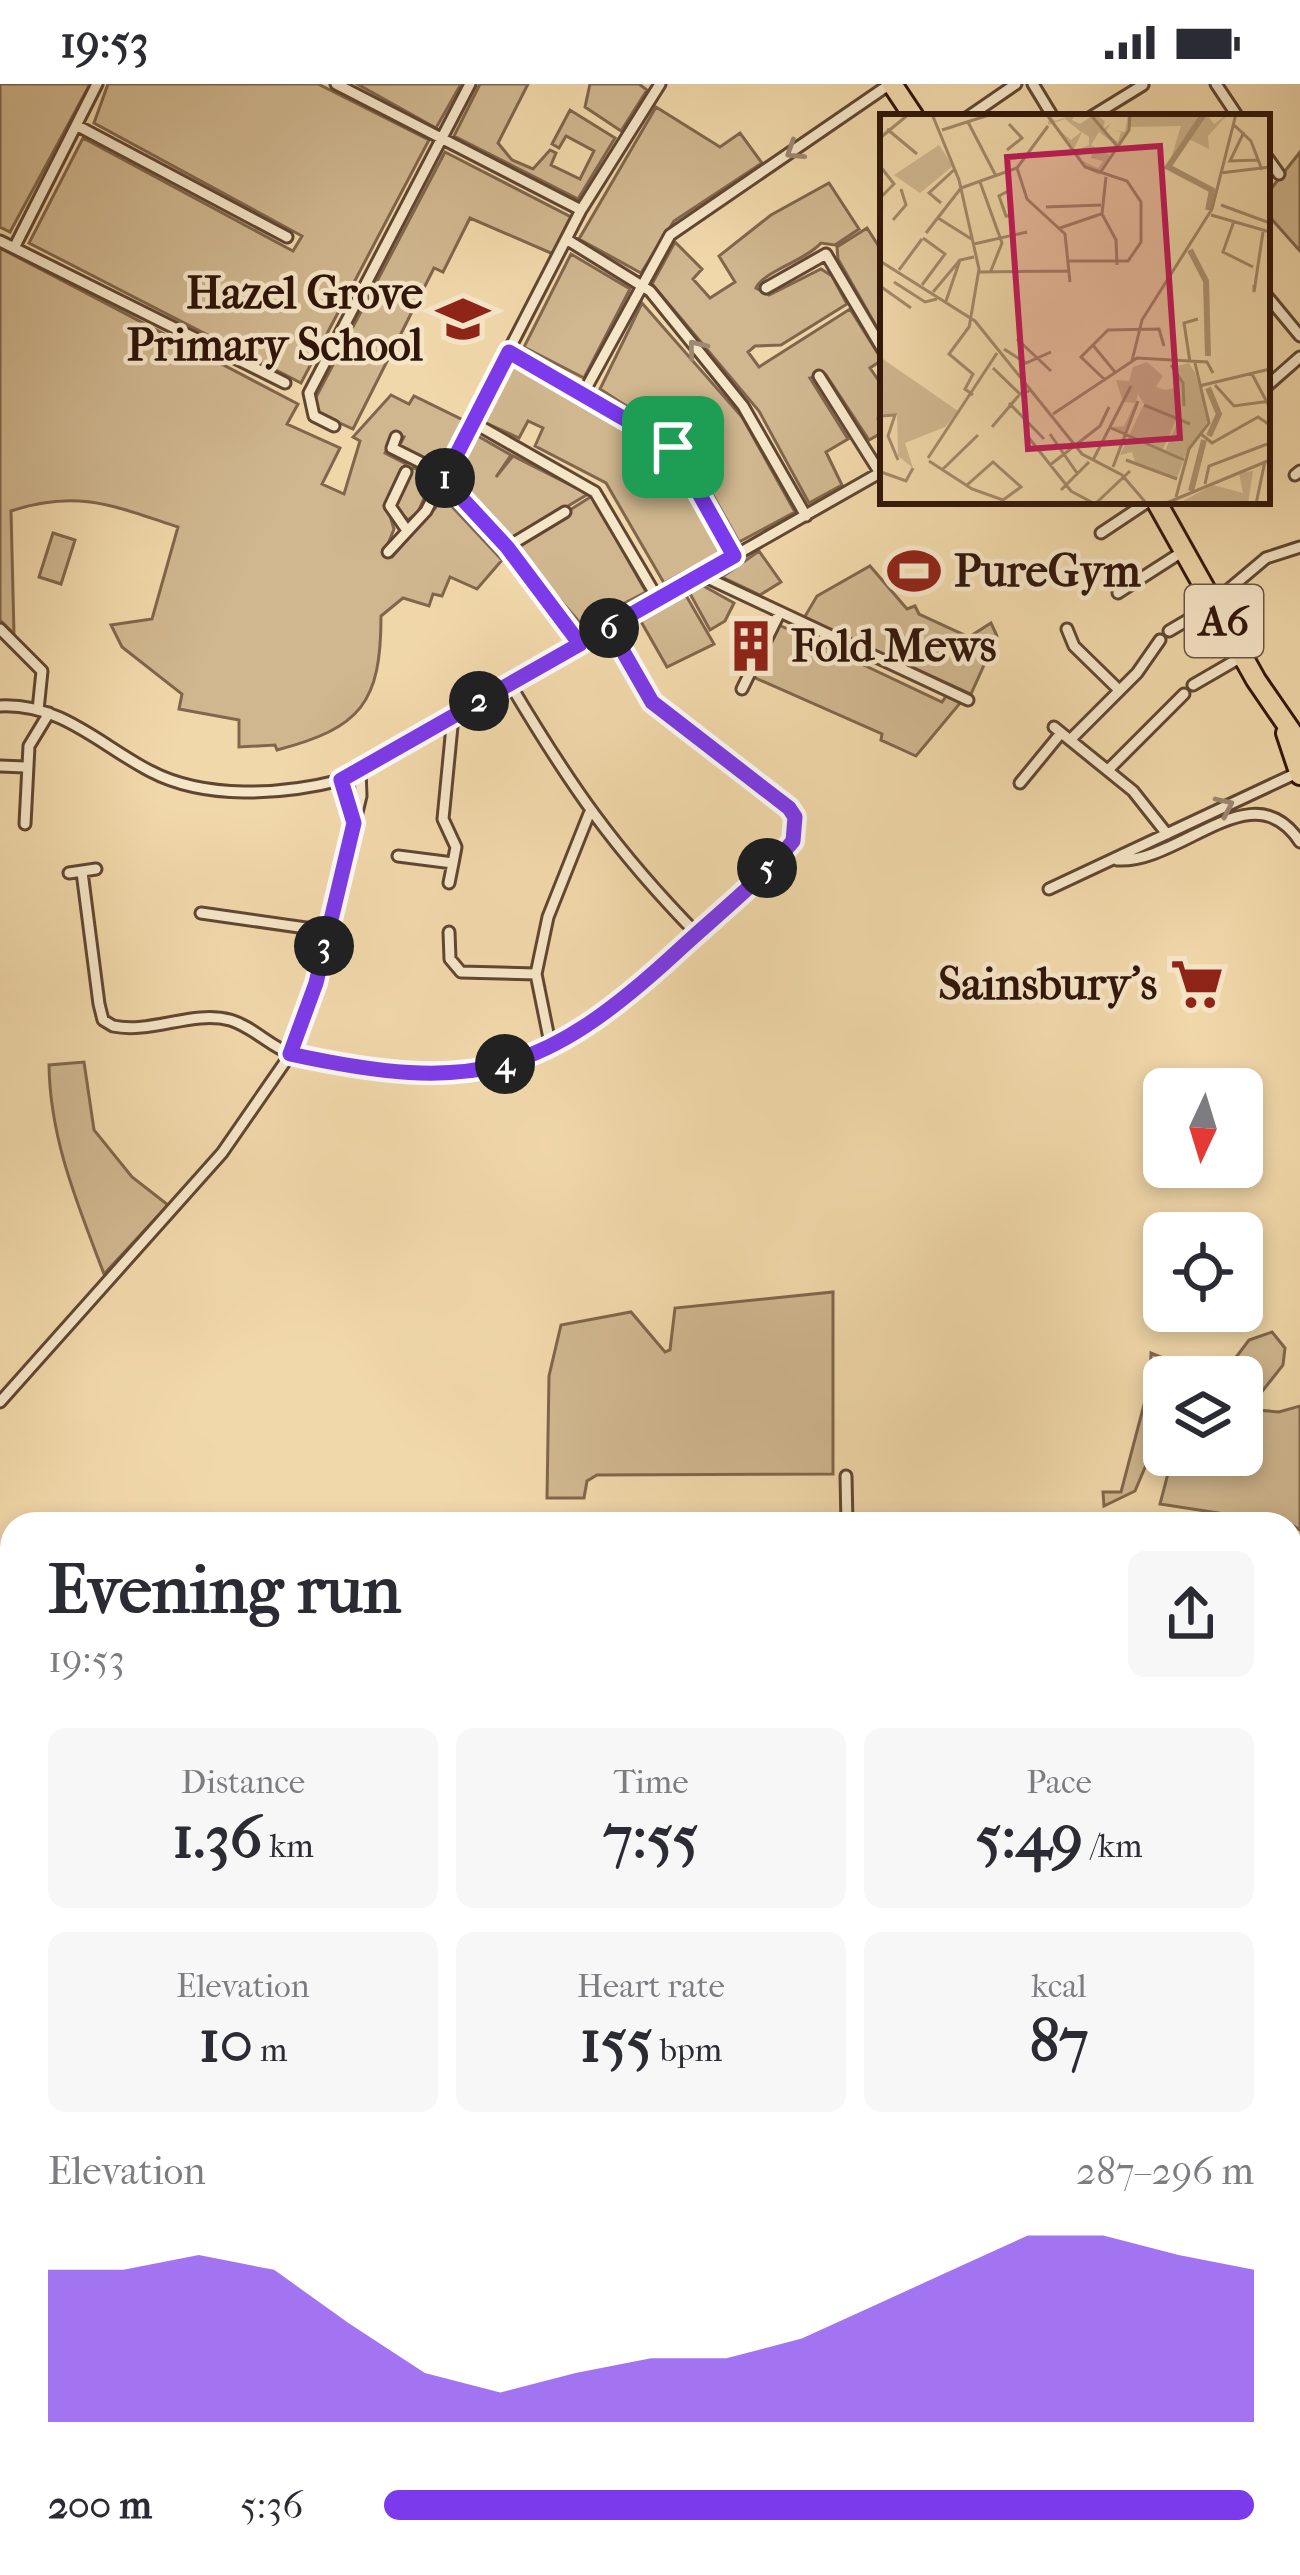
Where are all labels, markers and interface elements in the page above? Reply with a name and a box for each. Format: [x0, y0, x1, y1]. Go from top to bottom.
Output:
text: 19:53 [60, 16, 148, 69]
inset map [880, 114, 1270, 504]
one-way arrow [785, 136, 807, 158]
place label: Hazel Grove Primary School [127, 267, 424, 372]
school or university icon: Hazel Grove Primary School [434, 290, 492, 348]
one-way arrow [689, 340, 711, 362]
pin [622, 396, 724, 498]
icon: arrive [640, 414, 706, 480]
pin: 1 [415, 448, 475, 508]
text: 1 [439, 458, 451, 497]
sports icon: PureGym [885, 542, 943, 600]
place label: PureGym [954, 545, 1141, 598]
road number: A6 [1185, 585, 1263, 657]
pin: 6 [579, 598, 639, 658]
text: 6 [600, 608, 618, 647]
building icon: Fold Mews [722, 617, 780, 675]
place label: Fold Mews [791, 620, 996, 673]
pin: 2 [449, 671, 509, 731]
text: 2 [471, 681, 487, 720]
one-way arrow [1213, 796, 1234, 820]
pin: 5 [737, 838, 797, 898]
text: 5 [760, 848, 774, 887]
pin: 3 [294, 916, 354, 976]
text: 3 [317, 926, 331, 965]
supermarket icon: Sainsbury's [1168, 955, 1226, 1013]
place label: Sainsbury's [938, 958, 1157, 1011]
pin: 4 [475, 1034, 535, 1094]
text: 4 [495, 1044, 515, 1083]
north arrow [1143, 1068, 1263, 1188]
map controls [1143, 1068, 1263, 1476]
button: locate [1143, 1212, 1263, 1332]
button: layers [1143, 1356, 1263, 1476]
button: share [1128, 1551, 1254, 1677]
text: Evening run [48, 1552, 401, 1629]
text: 19:53 [48, 1636, 125, 1682]
text: Distance [181, 1763, 305, 1802]
text: Time [614, 1763, 689, 1802]
text: Pace [1026, 1763, 1092, 1802]
text: 1.36 [172, 1802, 262, 1873]
text: 7:55 [603, 1802, 699, 1873]
text: 5:49 [976, 1802, 1083, 1873]
text: km [262, 1827, 314, 1866]
text: /km [1083, 1827, 1142, 1866]
text: Elevation [176, 1967, 310, 2006]
text: Heart rate [577, 1967, 725, 2006]
text: kcal [1031, 1967, 1087, 2006]
text: 10 [199, 2006, 253, 2077]
text: 155 [580, 2006, 653, 2077]
text: 87 [1029, 2006, 1089, 2077]
text: m [253, 2031, 287, 2070]
text: bpm [653, 2031, 722, 2070]
text: Elevation [48, 2148, 206, 2194]
text: 287–296 m [1076, 2148, 1254, 2194]
text: 200 m [48, 2482, 152, 2528]
text: 5:36 [240, 2482, 303, 2528]

